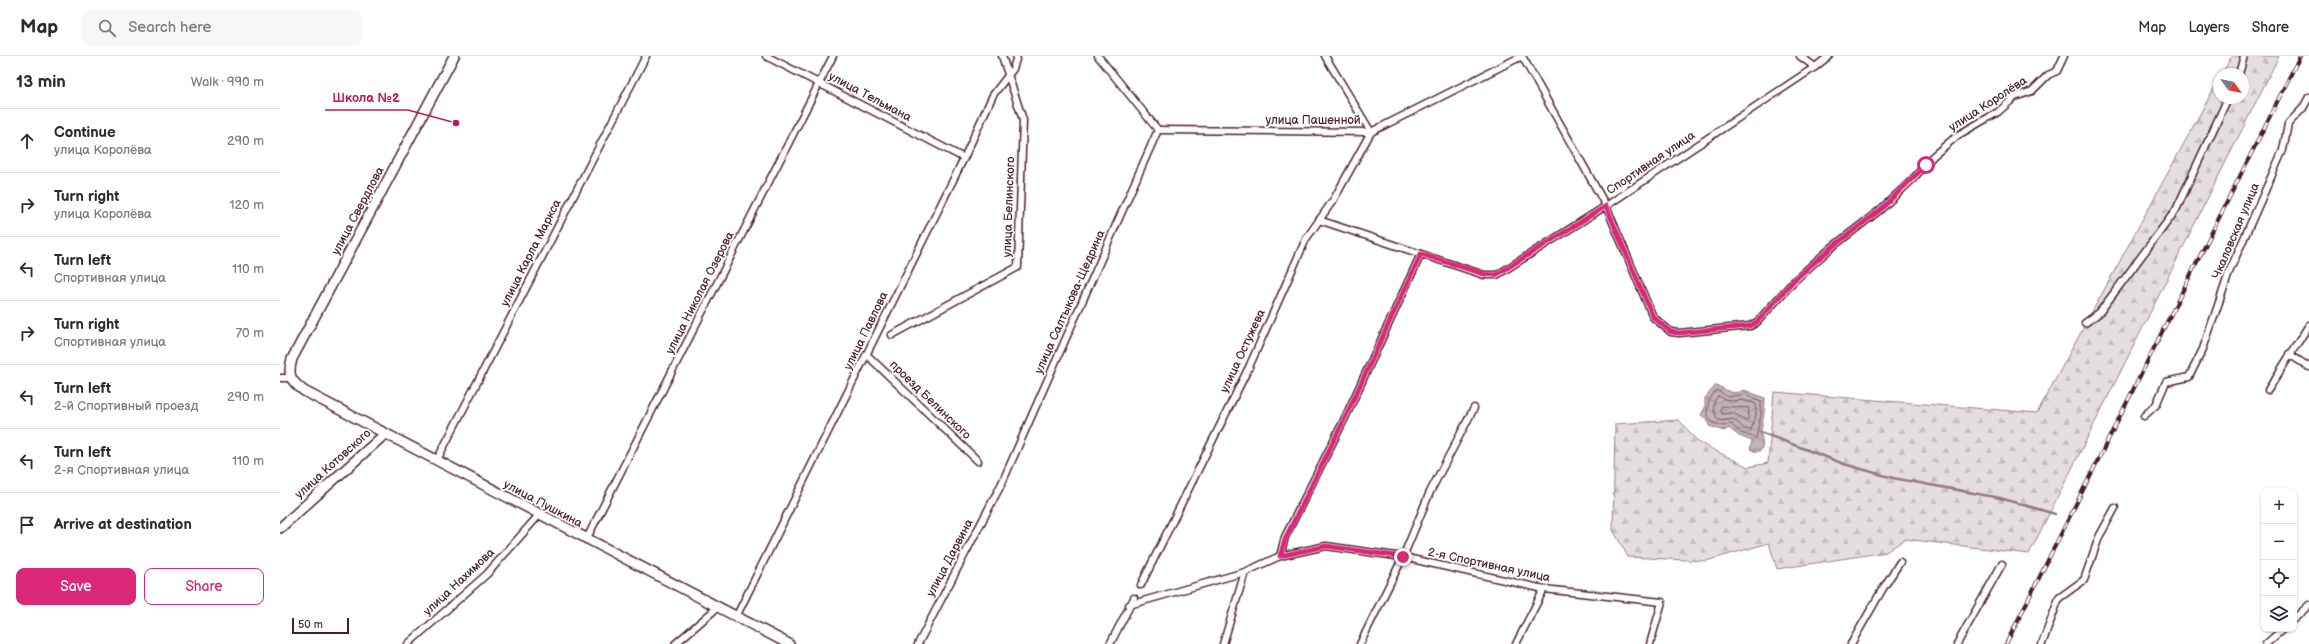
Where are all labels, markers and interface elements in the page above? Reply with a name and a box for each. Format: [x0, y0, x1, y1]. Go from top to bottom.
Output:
search box [82, 10, 362, 46]
text: Map [20, 16, 58, 39]
icon: search [96, 17, 118, 39]
text: Search here [128, 18, 211, 37]
text: Map [2138, 19, 2166, 36]
text: Layers [2188, 19, 2230, 36]
text: Share [2252, 19, 2289, 36]
north arrow [2213, 68, 2249, 104]
street label: улица Тельмана [826, 69, 914, 125]
text: 13 min [16, 72, 66, 92]
street label: улица Королёва [1946, 73, 2030, 135]
text: Walk · 990 m [191, 74, 264, 90]
callout: Школа №2 [325, 85, 408, 110]
text: Школа №2 [332, 90, 400, 106]
street label: улица Пашенной [1265, 113, 1361, 128]
text: Continue [54, 123, 116, 142]
street label: Спортивная улица [1604, 128, 1698, 198]
icon: ahead [16, 130, 38, 152]
text: 290 m [227, 133, 264, 149]
text: улица Королёва [54, 142, 152, 158]
street label: улица Белинского [1000, 156, 1018, 258]
route start [1917, 156, 1935, 174]
street label: улица Свердлова [328, 164, 388, 258]
street label: Чкаловская улица [2209, 181, 2263, 281]
text: Turn right [54, 187, 119, 206]
icon: right [16, 194, 38, 216]
text: 120 m [229, 197, 264, 213]
street label: улица Карла Маркса [498, 197, 564, 309]
text: улица Королёва [54, 206, 152, 222]
street label: улица Салтыкова-Щедрина [1031, 228, 1109, 376]
street label: улица Николая Озерова [663, 229, 737, 357]
text: Turn left [54, 251, 111, 270]
icon: left [16, 258, 38, 280]
text: 110 m [232, 261, 264, 277]
text: Спортивная улица [54, 270, 166, 286]
street label: улица Павлова [841, 289, 891, 373]
street label: улица Остужева [1217, 307, 1269, 395]
text: Turn right [54, 315, 119, 334]
icon: right [16, 322, 38, 344]
text: 70 m [236, 325, 264, 341]
text: Спортивная улица [54, 334, 166, 350]
street label: проезд Белинского [886, 357, 974, 443]
text: Turn left [54, 379, 111, 398]
icon: left [16, 386, 38, 408]
text: 290 m [227, 389, 264, 405]
text: 2-й Спортивный проезд [54, 398, 198, 414]
street label: улица Котовского [292, 426, 374, 502]
text: Turn left [54, 443, 111, 462]
icon: left [16, 450, 38, 472]
text: 110 m [232, 453, 264, 469]
text: 2-я Спортивная улица [54, 462, 189, 478]
street label: улица Пушкина [501, 477, 585, 531]
map controls [2261, 488, 2297, 632]
button: + [2261, 488, 2297, 524]
icon: arrive [16, 514, 38, 536]
text: Arrive at destination [54, 515, 192, 534]
street label: улица Дарвина [923, 517, 977, 599]
button: − [2261, 524, 2297, 560]
street label: улица Нахимова [420, 545, 498, 619]
street label: 2-я Спортивная улица [1426, 545, 1552, 585]
route end [1394, 548, 1412, 566]
button: locate [2261, 560, 2297, 596]
button: Save [16, 568, 136, 605]
button: Share [144, 568, 264, 605]
button: layers [2261, 596, 2297, 632]
scale bar [292, 616, 349, 635]
text: 50 m [298, 618, 323, 631]

